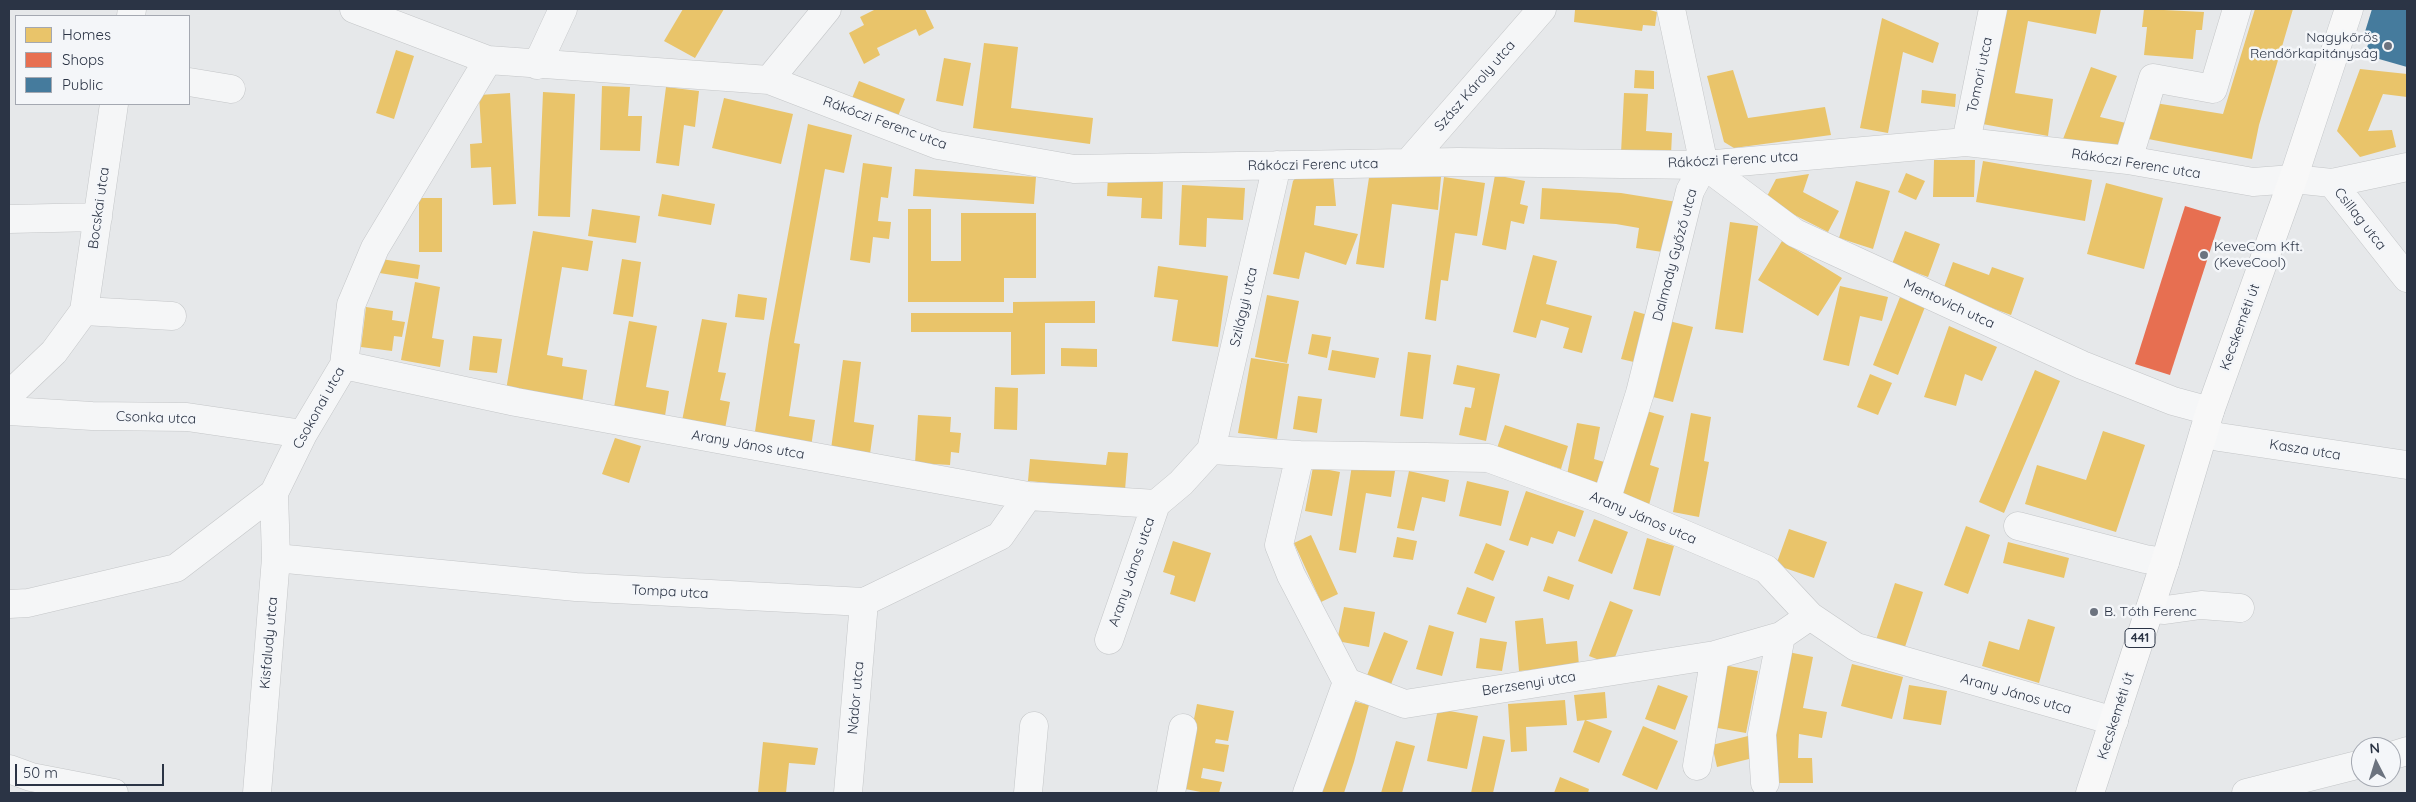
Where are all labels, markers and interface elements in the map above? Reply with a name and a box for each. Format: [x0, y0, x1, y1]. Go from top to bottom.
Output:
legend [15, 15, 190, 105]
text: Homes [62, 25, 111, 44]
place label: Nagykőrös Rendőrkapitányság [2250, 30, 2378, 62]
street label: Tomori utca [1964, 36, 1996, 114]
street label: Szász Károly utca [1431, 37, 1519, 135]
marker: Nagykőrös Rendőrkapitányság [2382, 40, 2394, 52]
text: Shops [62, 50, 104, 69]
text: Public [62, 75, 103, 94]
street label: Rákóczi Ferenc utca [821, 93, 949, 153]
street label: Rákóczi Ferenc utca [2070, 145, 2202, 183]
street label: Rákóczi Ferenc utca [1667, 148, 1799, 172]
street label: Rákóczi Ferenc utca [1247, 155, 1379, 175]
street label: Bocskai utca [85, 166, 113, 250]
street label: Csillag utca [2330, 184, 2390, 254]
street label: Dalmady Győző utca [1649, 187, 1701, 323]
place label: KeveCom Kft. (KeveCool) [2214, 239, 2302, 272]
marker: KeveCom Kft. (KeveCool) [2198, 249, 2210, 261]
street label: Szilágyi utca [1227, 266, 1261, 348]
street label: Mentovich utca [1901, 276, 1997, 332]
street label: Kecskeméti út [2217, 281, 2263, 373]
street label: Csokonai utca [289, 364, 349, 452]
street label: Csonka utca [116, 408, 196, 428]
street label: Arany János utca [690, 427, 806, 463]
street label: Kasza utca [2268, 436, 2342, 464]
street label: Arany János utca [1587, 488, 1699, 548]
street label: Arany János utca [1105, 515, 1159, 629]
street label: Tompa utca [631, 582, 709, 602]
street label: Kisfaludy utca [257, 596, 281, 690]
place label: B. Tóth Ferenc [2104, 604, 2197, 620]
marker: B. Tóth Ferenc [2088, 606, 2100, 618]
road number: 441 [2125, 628, 2155, 648]
street label: Nádor utca [844, 661, 868, 735]
street label: Berzsenyi utca [1481, 668, 1577, 700]
street label: Arany János utca [1959, 670, 2073, 718]
street label: Kecskeméti út [2094, 670, 2138, 762]
north arrow [2351, 737, 2401, 787]
text: N [2369, 739, 2381, 757]
scale bar [18, 754, 166, 786]
text: 50 m [23, 763, 58, 782]

